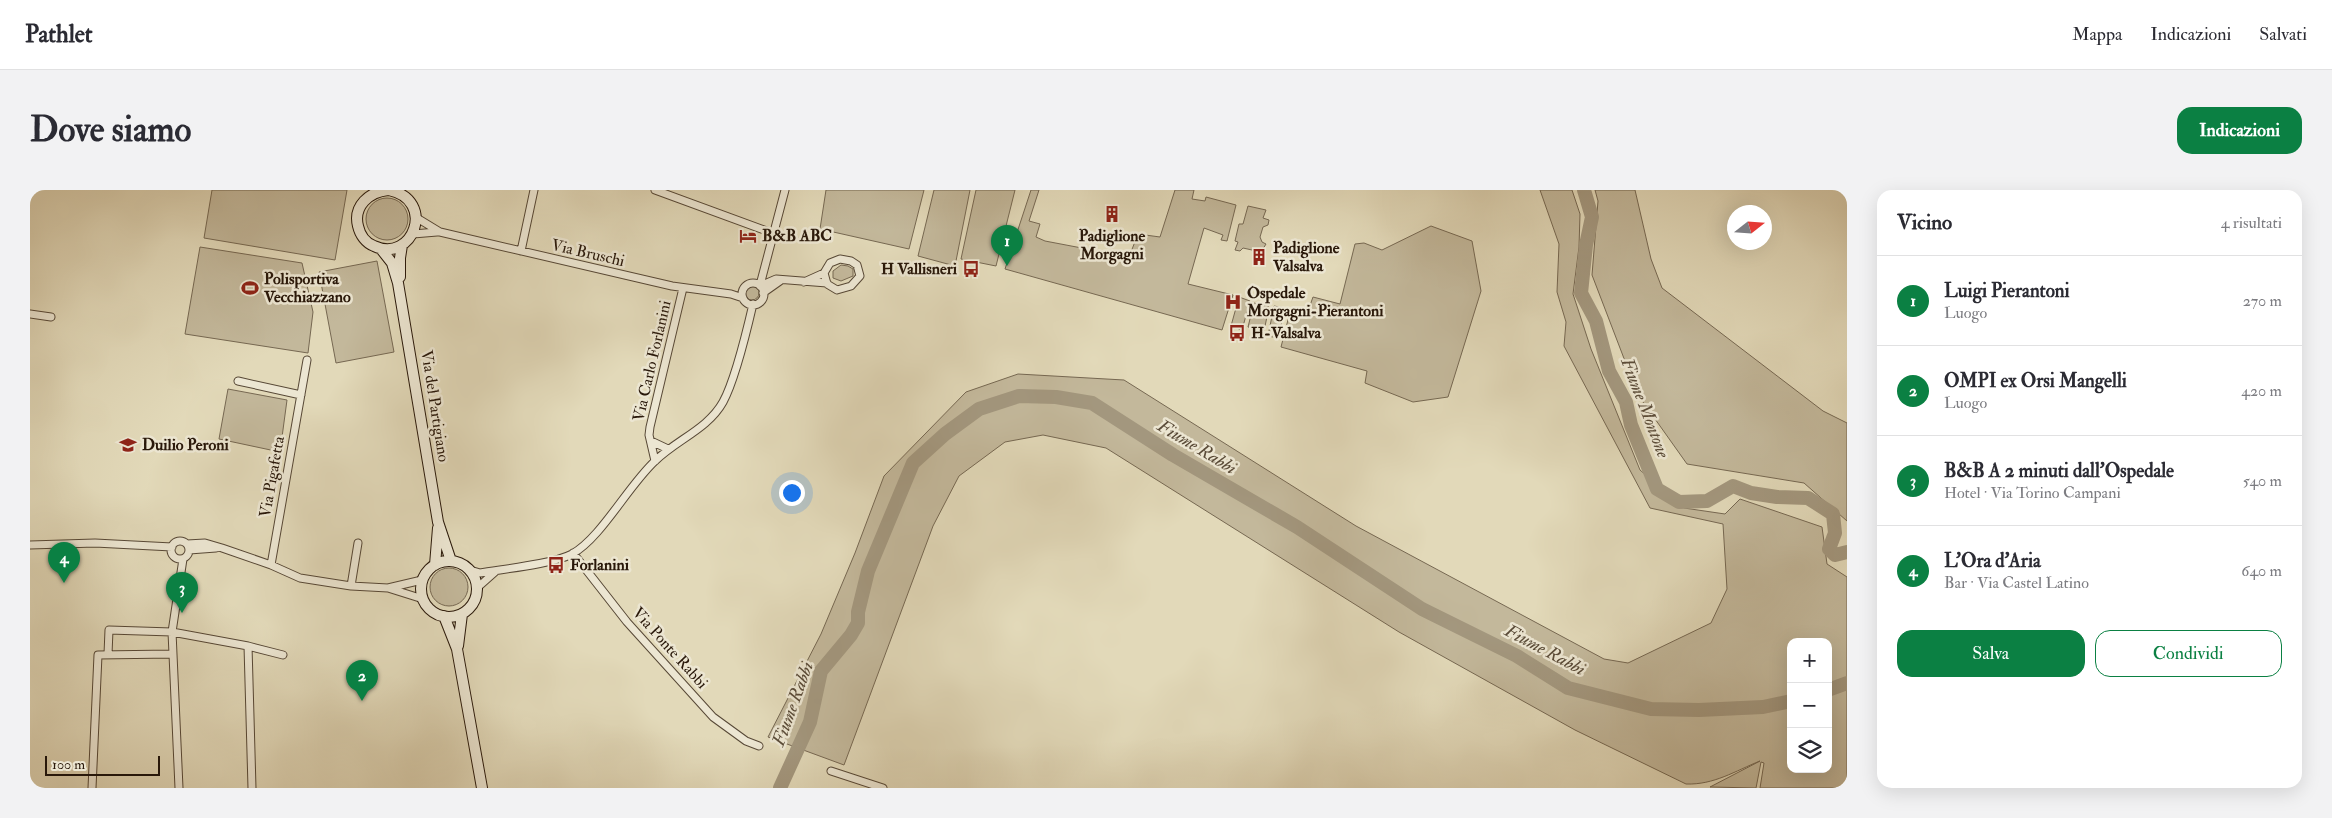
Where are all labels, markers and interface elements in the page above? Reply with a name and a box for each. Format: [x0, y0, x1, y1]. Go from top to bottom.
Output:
text: Pathlet [25, 19, 93, 50]
text: Mappa [2072, 23, 2122, 46]
text: Indicazioni [2150, 23, 2231, 46]
text: Salvati [2259, 23, 2307, 46]
button: Indicazioni [2177, 107, 2302, 154]
text: Dove siamo [30, 108, 191, 152]
building icon: Padiglione Morgagni [1102, 204, 1122, 224]
north arrow [1727, 205, 1772, 250]
text: Vicino [1897, 209, 1952, 236]
text: 4 risultati [2221, 213, 2282, 233]
pin: 1 [991, 225, 1023, 266]
hotel icon: B&B ABC [738, 226, 758, 246]
place label: B&B ABC [762, 226, 832, 246]
place label: Padiglione Morgagni [1079, 226, 1146, 265]
street label: Via Bruschi [549, 235, 627, 271]
place label: Padiglione Valsalva [1272, 238, 1340, 276]
building icon: Padiglione Valsalva [1249, 247, 1269, 267]
place label: H Vallisneri [881, 259, 958, 279]
bus stop icon: H Vallisneri [961, 259, 981, 279]
place label: Polisportiva Vecchiazzano [263, 269, 351, 307]
sports icon: Polisportiva Vecchiazzano [240, 278, 260, 298]
text: Luigi Pierantoni [1944, 279, 2070, 303]
place label: Ospedale Morgagni-Pierantoni [1246, 283, 1384, 322]
text: 1 [1910, 291, 1916, 311]
text: 270 m [2243, 291, 2282, 311]
hospital icon: Ospedale Morgagni-Pierantoni [1223, 292, 1243, 312]
street label: Via Carlo Forlanini [628, 299, 676, 423]
text: Luogo [1944, 303, 1987, 323]
bus stop icon: H-Valsalva [1227, 323, 1247, 343]
place label: H-Valsalva [1251, 323, 1321, 343]
street label: Via del Partigiano [416, 349, 454, 464]
water label: Fiume Montone [1615, 354, 1675, 462]
text: OMPI ex Orsi Mangelli [1944, 369, 2127, 393]
text: 2 [1909, 381, 1917, 401]
text: 420 m [2241, 381, 2282, 401]
text: Luogo [1944, 393, 1987, 413]
water label: Fiume Rabbi [1152, 414, 1241, 480]
street label: Via Pigafetta [255, 434, 289, 519]
school or university icon: Duilio Peroni [118, 435, 138, 455]
place label: Duilio Peroni [142, 435, 229, 455]
text: B&B A 2 minuti dall'Ospedale [1944, 459, 2174, 483]
text: 3 [1910, 471, 1916, 491]
text: 540 m [2243, 471, 2282, 491]
your location [779, 480, 805, 506]
text: Hotel · Via Torino Campani [1944, 483, 2121, 503]
pin: 4 [48, 542, 80, 583]
text: L'Ora d'Aria [1944, 549, 2041, 573]
bus stop icon: Forlanini [546, 555, 566, 575]
place label: Forlanini [570, 555, 630, 575]
text: 4 [1909, 561, 1917, 581]
text: 640 m [2241, 561, 2282, 581]
pin: 3 [166, 572, 198, 613]
text: Bar · Via Castel Latino [1944, 573, 2089, 593]
street label: Via Ponte Rabbi [628, 603, 712, 693]
water label: Fiume Rabbi [1500, 619, 1589, 681]
button: Salva [1897, 630, 2085, 677]
button: Condividi [2095, 630, 2282, 677]
map controls [1787, 638, 1832, 773]
button: + [1787, 638, 1832, 683]
water label: Fiume Rabbi [767, 659, 819, 750]
pin: 2 [346, 660, 378, 701]
button: − [1787, 683, 1832, 728]
button: layers [1787, 728, 1832, 773]
scale bar [45, 753, 160, 776]
text: 100 m [52, 756, 85, 773]

